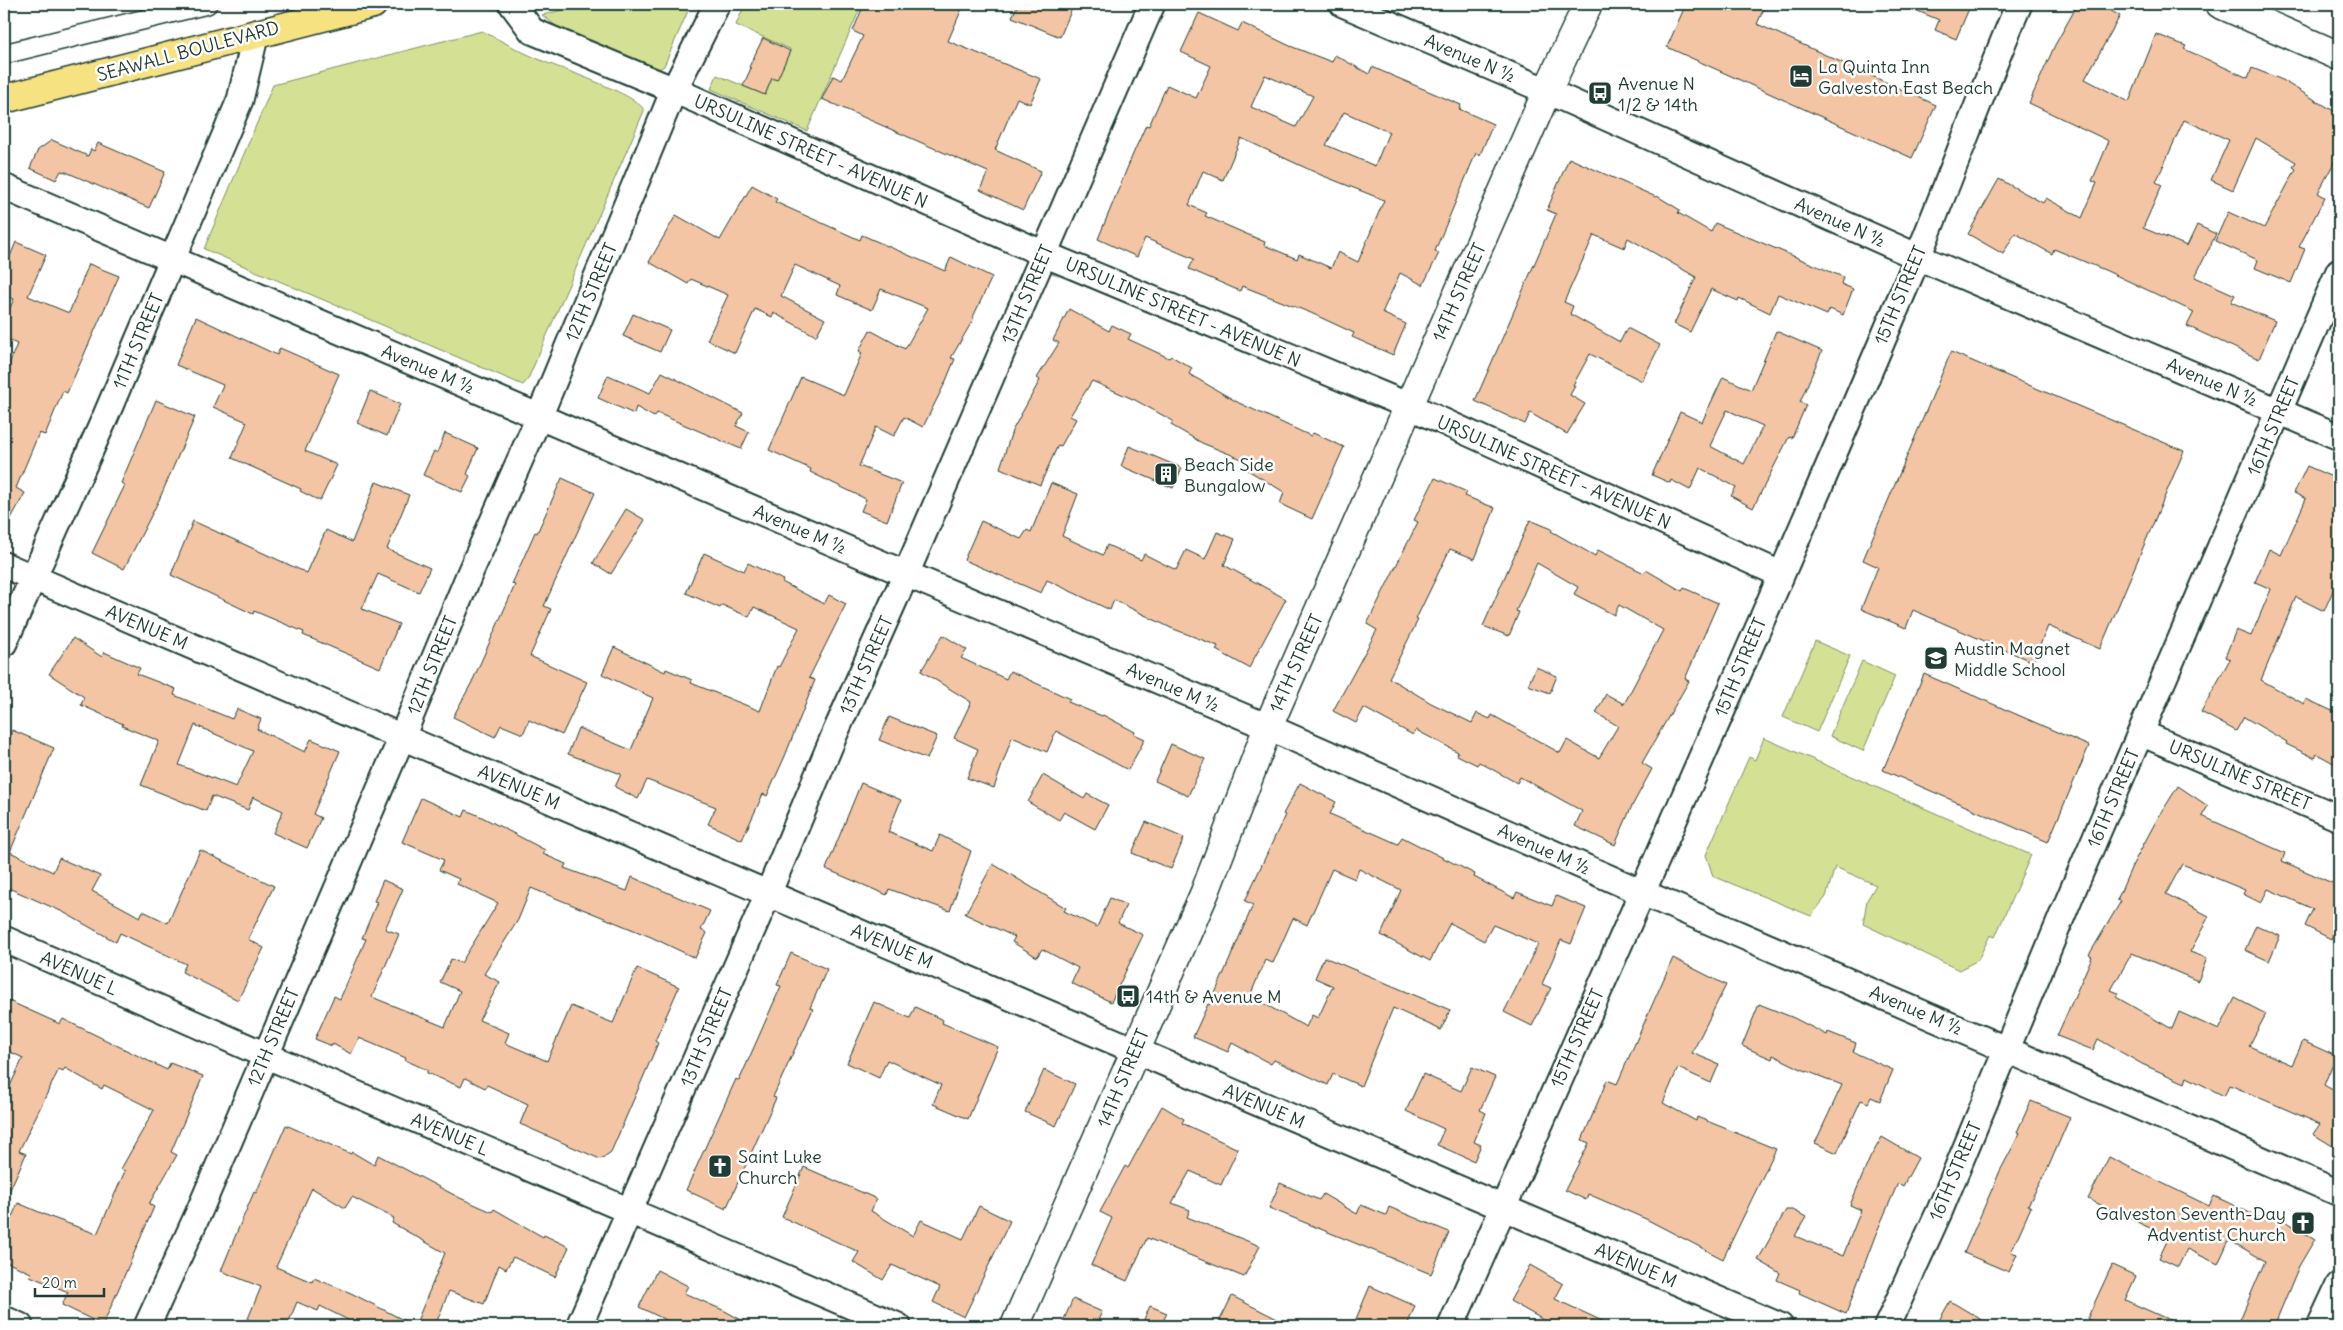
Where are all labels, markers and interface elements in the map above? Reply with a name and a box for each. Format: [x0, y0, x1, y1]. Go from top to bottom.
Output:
street label: SEAWALL BOULEVARD [94, 16, 282, 86]
street label: Avenue N ½ [1421, 29, 1519, 87]
place label: La Quinta Inn Galveston East Beach [1818, 55, 1993, 99]
hotel icon: La Quinta Inn Galveston East Beach [1788, 63, 1814, 89]
place label: Avenue N 1/2 & 14th [1618, 72, 1698, 116]
bus stop icon: Avenue N 1/2 & 14th [1587, 80, 1613, 106]
street label: URSULINE STREET - AVENUE N [691, 89, 931, 213]
street label: Avenue N ½ [1791, 192, 1889, 252]
street label: 12TH STREET [560, 239, 622, 345]
street label: 14TH STREET [1427, 239, 1491, 345]
street label: 13TH STREET [996, 241, 1058, 347]
street label: 15TH STREET [1869, 242, 1931, 348]
street label: URSULINE STREET - AVENUE N [1062, 252, 1304, 372]
street label: 11TH STREET [107, 289, 169, 393]
street label: Avenue M ½ [378, 339, 478, 399]
street label: Avenue N ½ [2163, 353, 2261, 411]
street label: 16TH STREET [2242, 373, 2304, 479]
street label: URSULINE STREET - AVENUE N [1434, 410, 1674, 534]
place label: Beach Side Bungalow [1184, 453, 1274, 497]
building icon: Beach Side Bungalow [1153, 461, 1179, 487]
street label: Avenue M ½ [750, 499, 850, 559]
street label: AVENUE M [102, 599, 192, 655]
street label: 14TH STREET [1264, 610, 1328, 716]
street label: 12TH STREET [402, 612, 462, 718]
street label: 13TH STREET [834, 612, 898, 718]
street label: 15TH STREET [1709, 614, 1771, 720]
place label: Austin Magnet Middle School [1954, 637, 2070, 681]
school or university icon: Austin Magnet Middle School [1923, 645, 1949, 671]
street label: Avenue M ½ [1123, 657, 1223, 717]
street label: URSULINE STREET [2165, 735, 2315, 815]
street label: 16TH STREET [2082, 745, 2144, 851]
street label: AVENUE M [474, 759, 564, 815]
street label: Avenue M ½ [1494, 818, 1594, 880]
street label: AVENUE M [847, 918, 937, 974]
street label: AVENUE L [37, 946, 121, 1000]
street label: Avenue M ½ [1866, 980, 1966, 1040]
bus stop icon: 14th & Avenue M [1115, 983, 1141, 1009]
street label: 12TH STREET [242, 984, 304, 1090]
street label: 13TH STREET [675, 984, 737, 1090]
place label: 14th & Avenue M [1146, 985, 1282, 1008]
street label: 15TH STREET [1545, 985, 1609, 1091]
street label: 14TH STREET [1092, 1025, 1154, 1131]
street label: AVENUE M [1219, 1078, 1309, 1134]
street label: AVENUE L [408, 1107, 493, 1161]
street label: 16TH STREET [1924, 1118, 1986, 1224]
place label: Saint Luke Church [738, 1145, 822, 1189]
church icon: Saint Luke Church [707, 1153, 733, 1179]
place label: Galveston Seventh-Day Adventist Church [2096, 1202, 2286, 1246]
church icon: Galveston Seventh-Day Adventist Church [2290, 1210, 2316, 1236]
street label: AVENUE M [1591, 1237, 1681, 1293]
scale bar [35, 1265, 104, 1297]
text: 20 m [42, 1273, 77, 1292]

